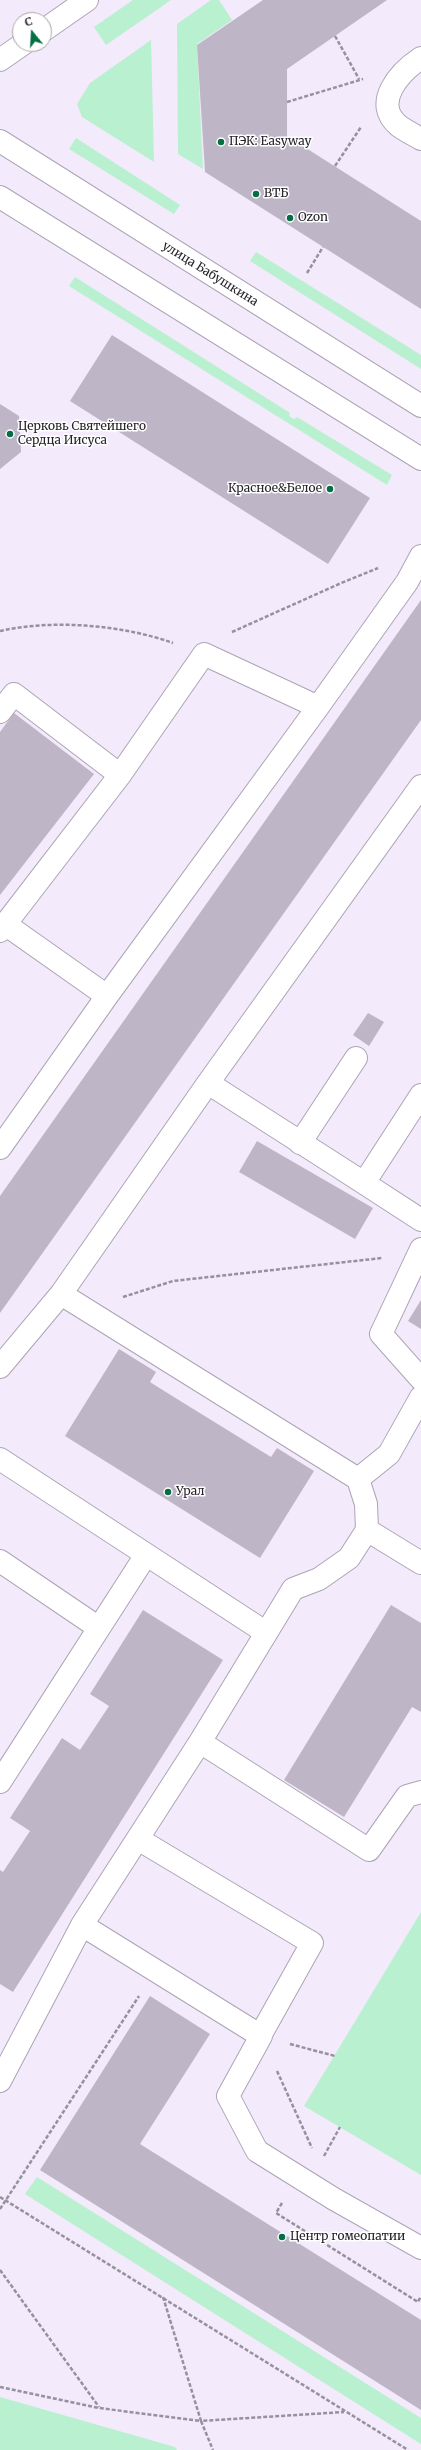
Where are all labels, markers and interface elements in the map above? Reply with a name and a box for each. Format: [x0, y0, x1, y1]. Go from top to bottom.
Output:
north arrow [12, 12, 52, 52]
text: С [23, 14, 34, 29]
place label: ПЭК: Easyway [229, 135, 311, 149]
marker: ПЭК: Easyway [216, 137, 226, 147]
place label: ВТБ [264, 187, 289, 201]
marker: ВТБ [251, 189, 261, 199]
place label: Ozon [298, 211, 328, 225]
marker: Ozon [285, 213, 295, 223]
street label: улица Бабушкина [159, 239, 261, 309]
place label: Церковь Святейшего Сердца Иисуса [18, 420, 146, 448]
marker: Церковь Святейшего Сердца Иисуса [5, 429, 15, 439]
place label: Красное&Белое [228, 482, 322, 496]
marker: Красное&Белое [325, 484, 335, 494]
place label: Урал [176, 1485, 205, 1499]
marker: Урал [163, 1487, 173, 1497]
place label: Центр гомеопатии [290, 2230, 405, 2244]
marker: Центр гомеопатии [277, 2232, 287, 2242]

